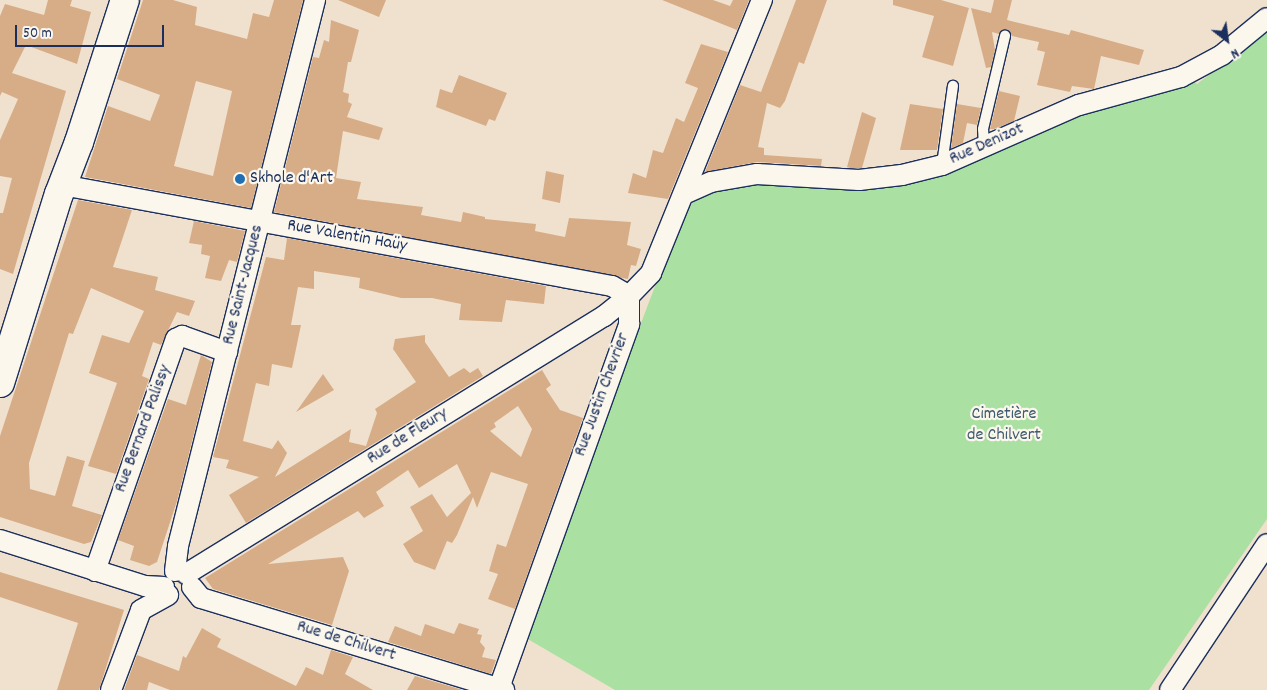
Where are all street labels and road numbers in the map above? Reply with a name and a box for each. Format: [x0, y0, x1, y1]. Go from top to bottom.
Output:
street label: Rue Denizot [947, 119, 1027, 171]
street label: Rue Valentin Haüy [285, 216, 409, 258]
street label: Rue Saint-Jacques [219, 223, 269, 347]
street label: Rue Justin Chevrier [571, 330, 635, 460]
street label: Rue Bernard Palissy [111, 362, 177, 496]
street label: Rue de Fleury [364, 404, 452, 470]
street label: Rue de Chilvert [294, 617, 398, 667]

